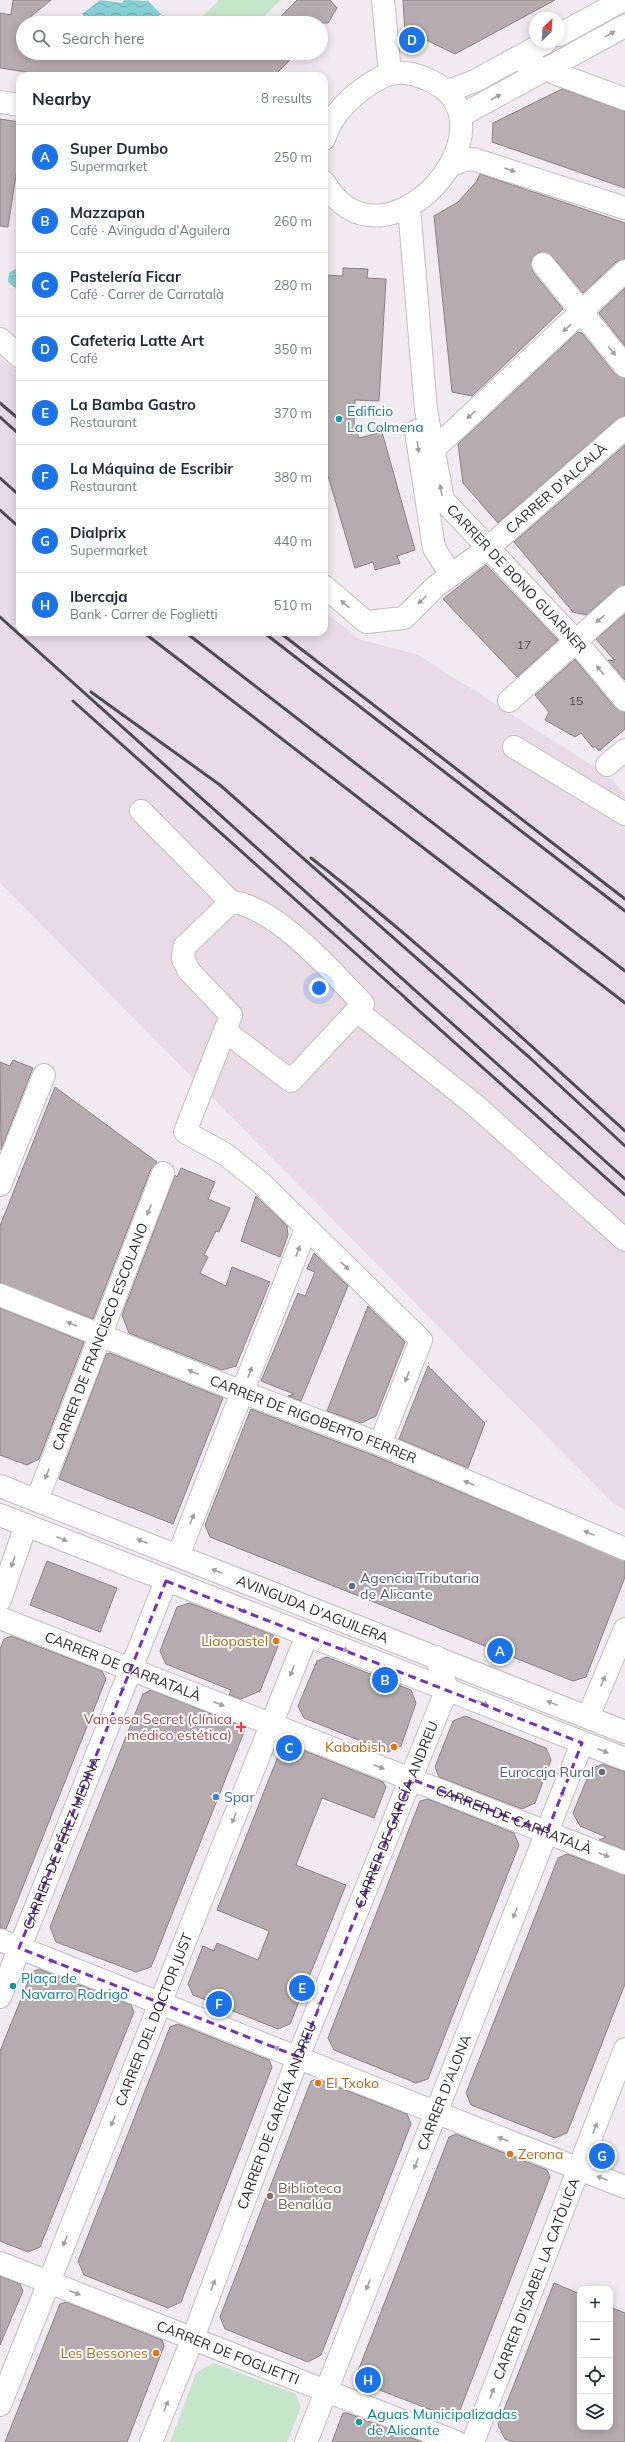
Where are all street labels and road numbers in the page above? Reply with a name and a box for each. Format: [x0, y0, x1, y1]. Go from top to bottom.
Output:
street label: CARRER D'ALCALÀ [502, 438, 611, 537]
street label: CARRER DE BONO GUARNER [443, 500, 591, 657]
street label: CARRER DE FRANCISCO ESCOLANO [48, 1220, 152, 1453]
street label: CARRER DE RIGOBERTO FERRER [207, 1371, 420, 1468]
street label: AVINGUDA D'AGUILERA [234, 1571, 392, 1647]
street label: CARRER DE CARRATALÀ [42, 1627, 204, 1705]
street label: CARRER DE GARCÍA ANDREU [350, 1718, 442, 1910]
street label: CARRER DE PÉREZ MEDINA [19, 1753, 105, 1932]
street label: CARRER DE CARRATALÀ [433, 1781, 595, 1858]
street label: CARRER DEL DOCTOR JUST [111, 1930, 197, 2109]
street label: CARRER DE GARCÍA ANDREU [233, 2019, 320, 2212]
street label: CARRER D'ALONA [413, 2031, 475, 2153]
street label: CARRER D'ISABEL LA CATÒLICA [489, 2174, 584, 2382]
street label: CARRER DE FOGLIETTI [154, 2316, 302, 2389]

